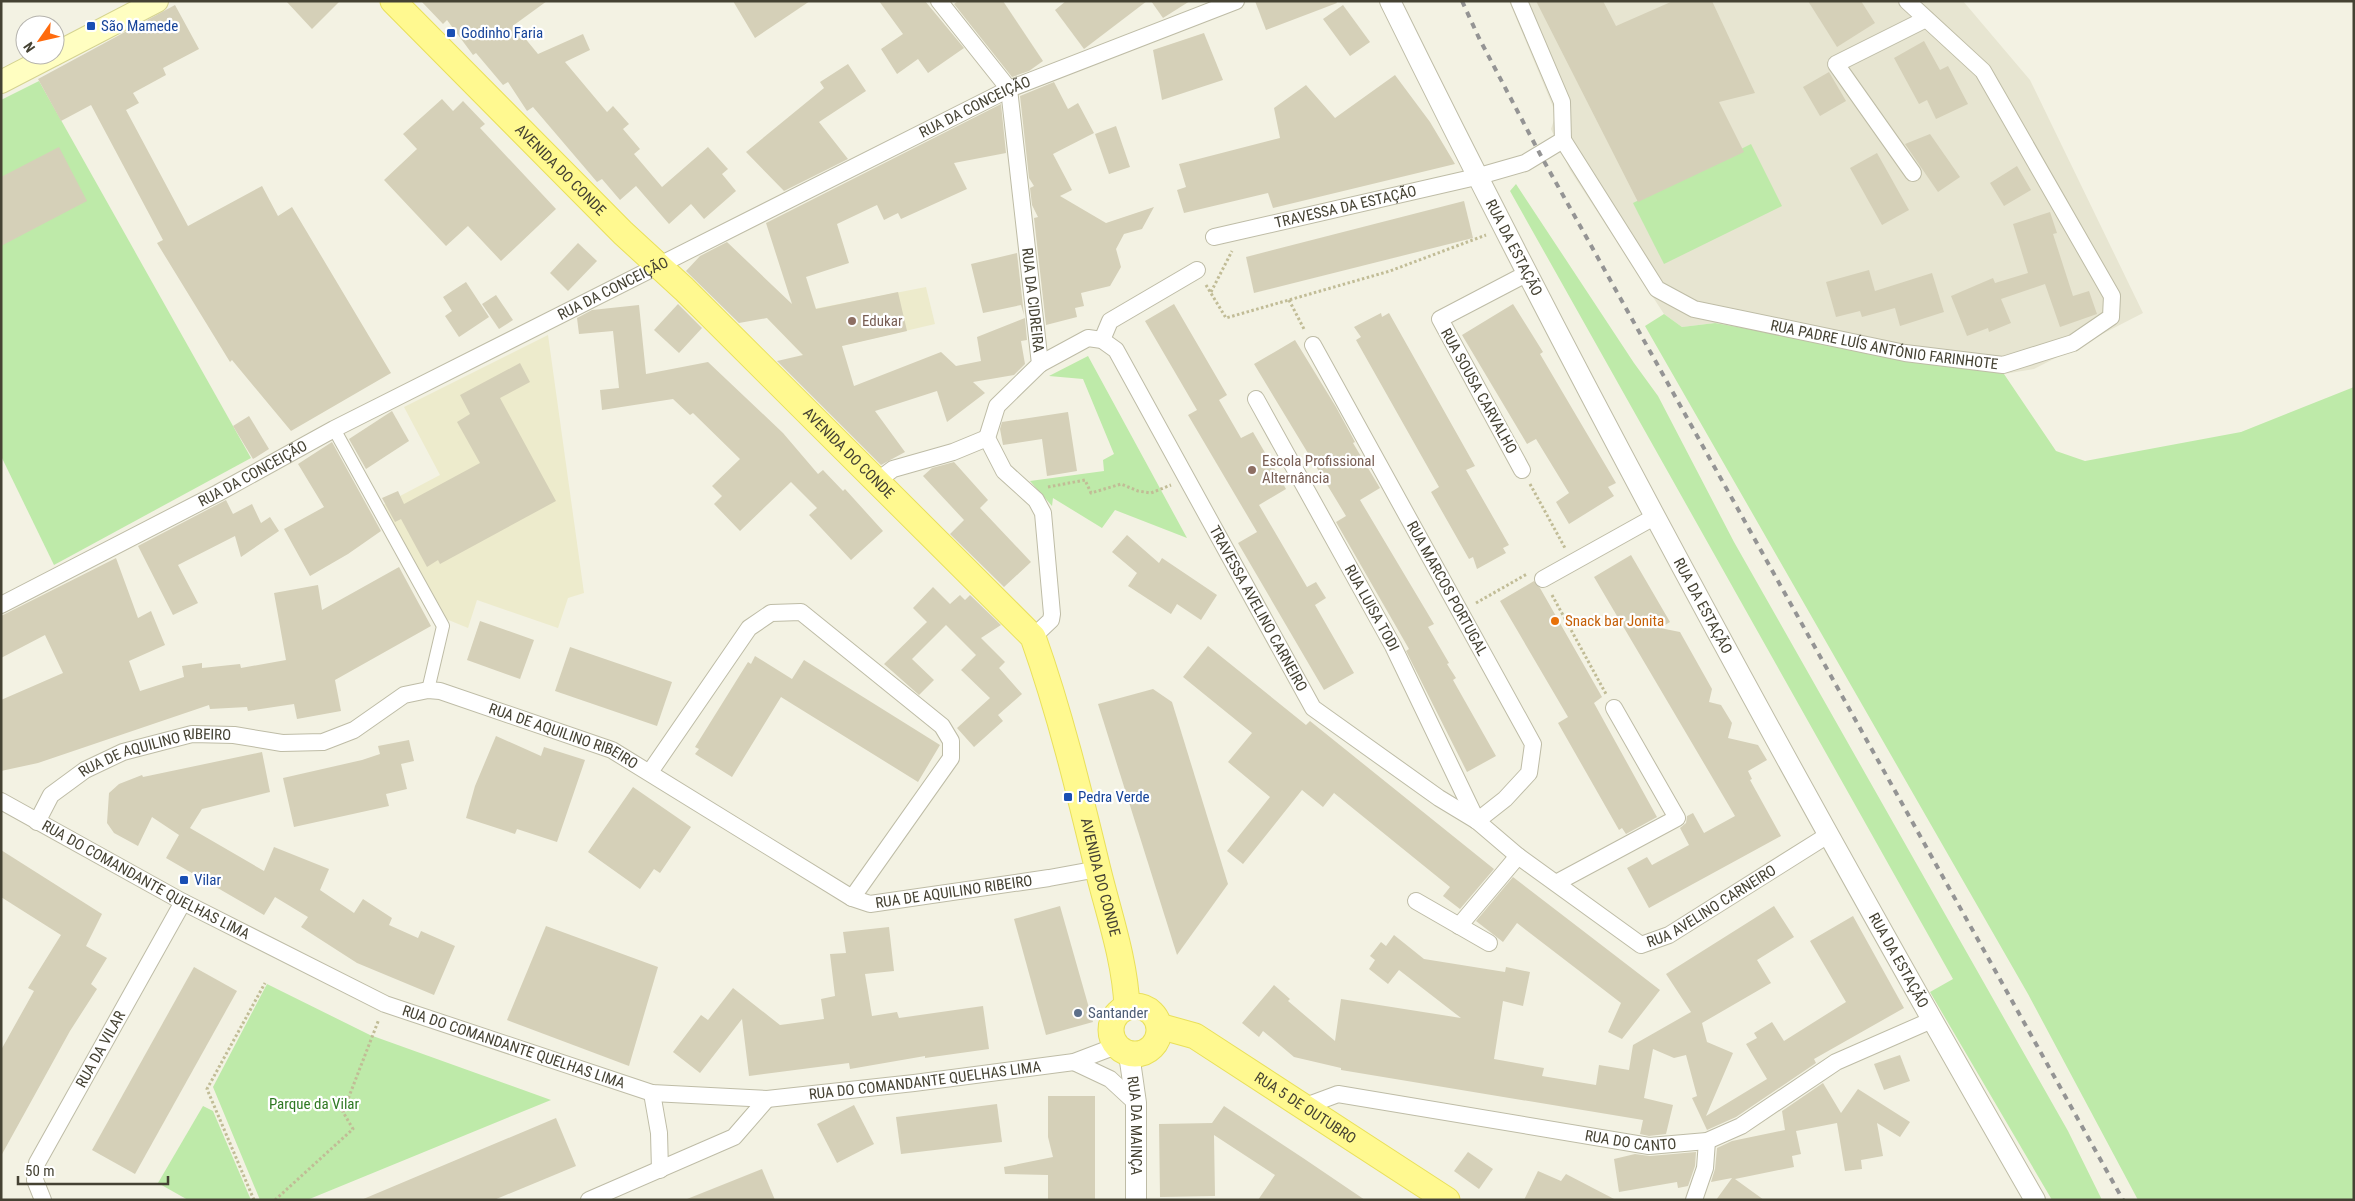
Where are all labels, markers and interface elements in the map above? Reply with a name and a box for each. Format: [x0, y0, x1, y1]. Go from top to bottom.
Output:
north arrow [15, 15, 65, 65]
place label: São Mamede [101, 17, 178, 35]
marker: São Mamede [85, 20, 97, 32]
place label: Godinho Faria [461, 24, 543, 42]
marker: Godinho Faria [445, 27, 457, 39]
text: N [20, 39, 38, 55]
street label: RUA DA CONCEIÇÃO [916, 73, 1033, 142]
street label: AVENIDA DO CONDE [511, 121, 610, 219]
street label: TRAVESSA DA ESTAÇÃO [1273, 182, 1418, 232]
street label: RUA DA ESTAÇÃO [1482, 196, 1546, 299]
street label: RUA DA CIDREIRA [1018, 247, 1048, 354]
street label: RUA DA CONCEIÇÃO [555, 253, 671, 324]
place label: Edukar [862, 312, 903, 330]
marker: Edukar [846, 315, 858, 327]
street label: RUA PADRE LUÍS ANTÓNIO FARINHOTE [1769, 316, 1999, 373]
street label: RUA SOUSA CARVALHO [1437, 325, 1521, 457]
street label: AVENIDA DO CONDE [799, 404, 898, 502]
street label: RUA DA CONCEIÇÃO [195, 437, 310, 511]
place label: Escola Profissional Alternância [1262, 452, 1375, 487]
marker: Escola Profissional Alternância [1246, 464, 1258, 476]
street label: RUA MARCOS PORTUGAL [1403, 518, 1492, 659]
street label: TRAVESSA AVELINO CARNEIRO [1205, 522, 1311, 695]
street label: RUA DA ESTAÇÃO [1670, 555, 1736, 657]
street label: RUA LUISA TODI [1341, 562, 1403, 654]
place label: Snack bar Jonita [1565, 612, 1664, 630]
marker: Snack bar Jonita [1549, 615, 1561, 627]
street label: RUA DE AQUILINO RIBEIRO [487, 699, 641, 773]
street label: RUA DE AQUILINO RIBEIRO [75, 725, 231, 781]
place label: Pedra Verde [1078, 788, 1150, 806]
marker: Pedra Verde [1062, 791, 1074, 803]
street label: RUA DO COMANDANTE QUELHAS LIMA [39, 816, 253, 943]
street label: AVENIDA DO CONDE [1077, 816, 1124, 938]
street label: RUA AVELINO CARNEIRO [1644, 861, 1779, 951]
place label: Vilar [194, 871, 221, 889]
street label: RUA DE AQUILINO RIBEIRO [874, 872, 1034, 912]
marker: Vilar [178, 874, 190, 886]
street label: RUA DA ESTAÇÃO [1865, 910, 1933, 1011]
street label: RUA DO COMANDANTE QUELHAS LIMA [400, 1001, 628, 1092]
place label: Santander [1088, 1004, 1149, 1022]
marker: Santander [1072, 1007, 1084, 1019]
street label: RUA DA VILAR [72, 1008, 129, 1091]
street label: RUA DO COMANDANTE QUELHAS LIMA [808, 1057, 1042, 1103]
street label: RUA 5 DE OUTUBRO [1251, 1068, 1360, 1147]
street label: RUA DA MAINÇA [1123, 1075, 1145, 1175]
park label: Parque da Vilar [269, 1095, 360, 1113]
street label: RUA DO CANTO [1584, 1126, 1677, 1155]
scale bar [18, 1154, 168, 1186]
text: 50 m [25, 1162, 55, 1180]

